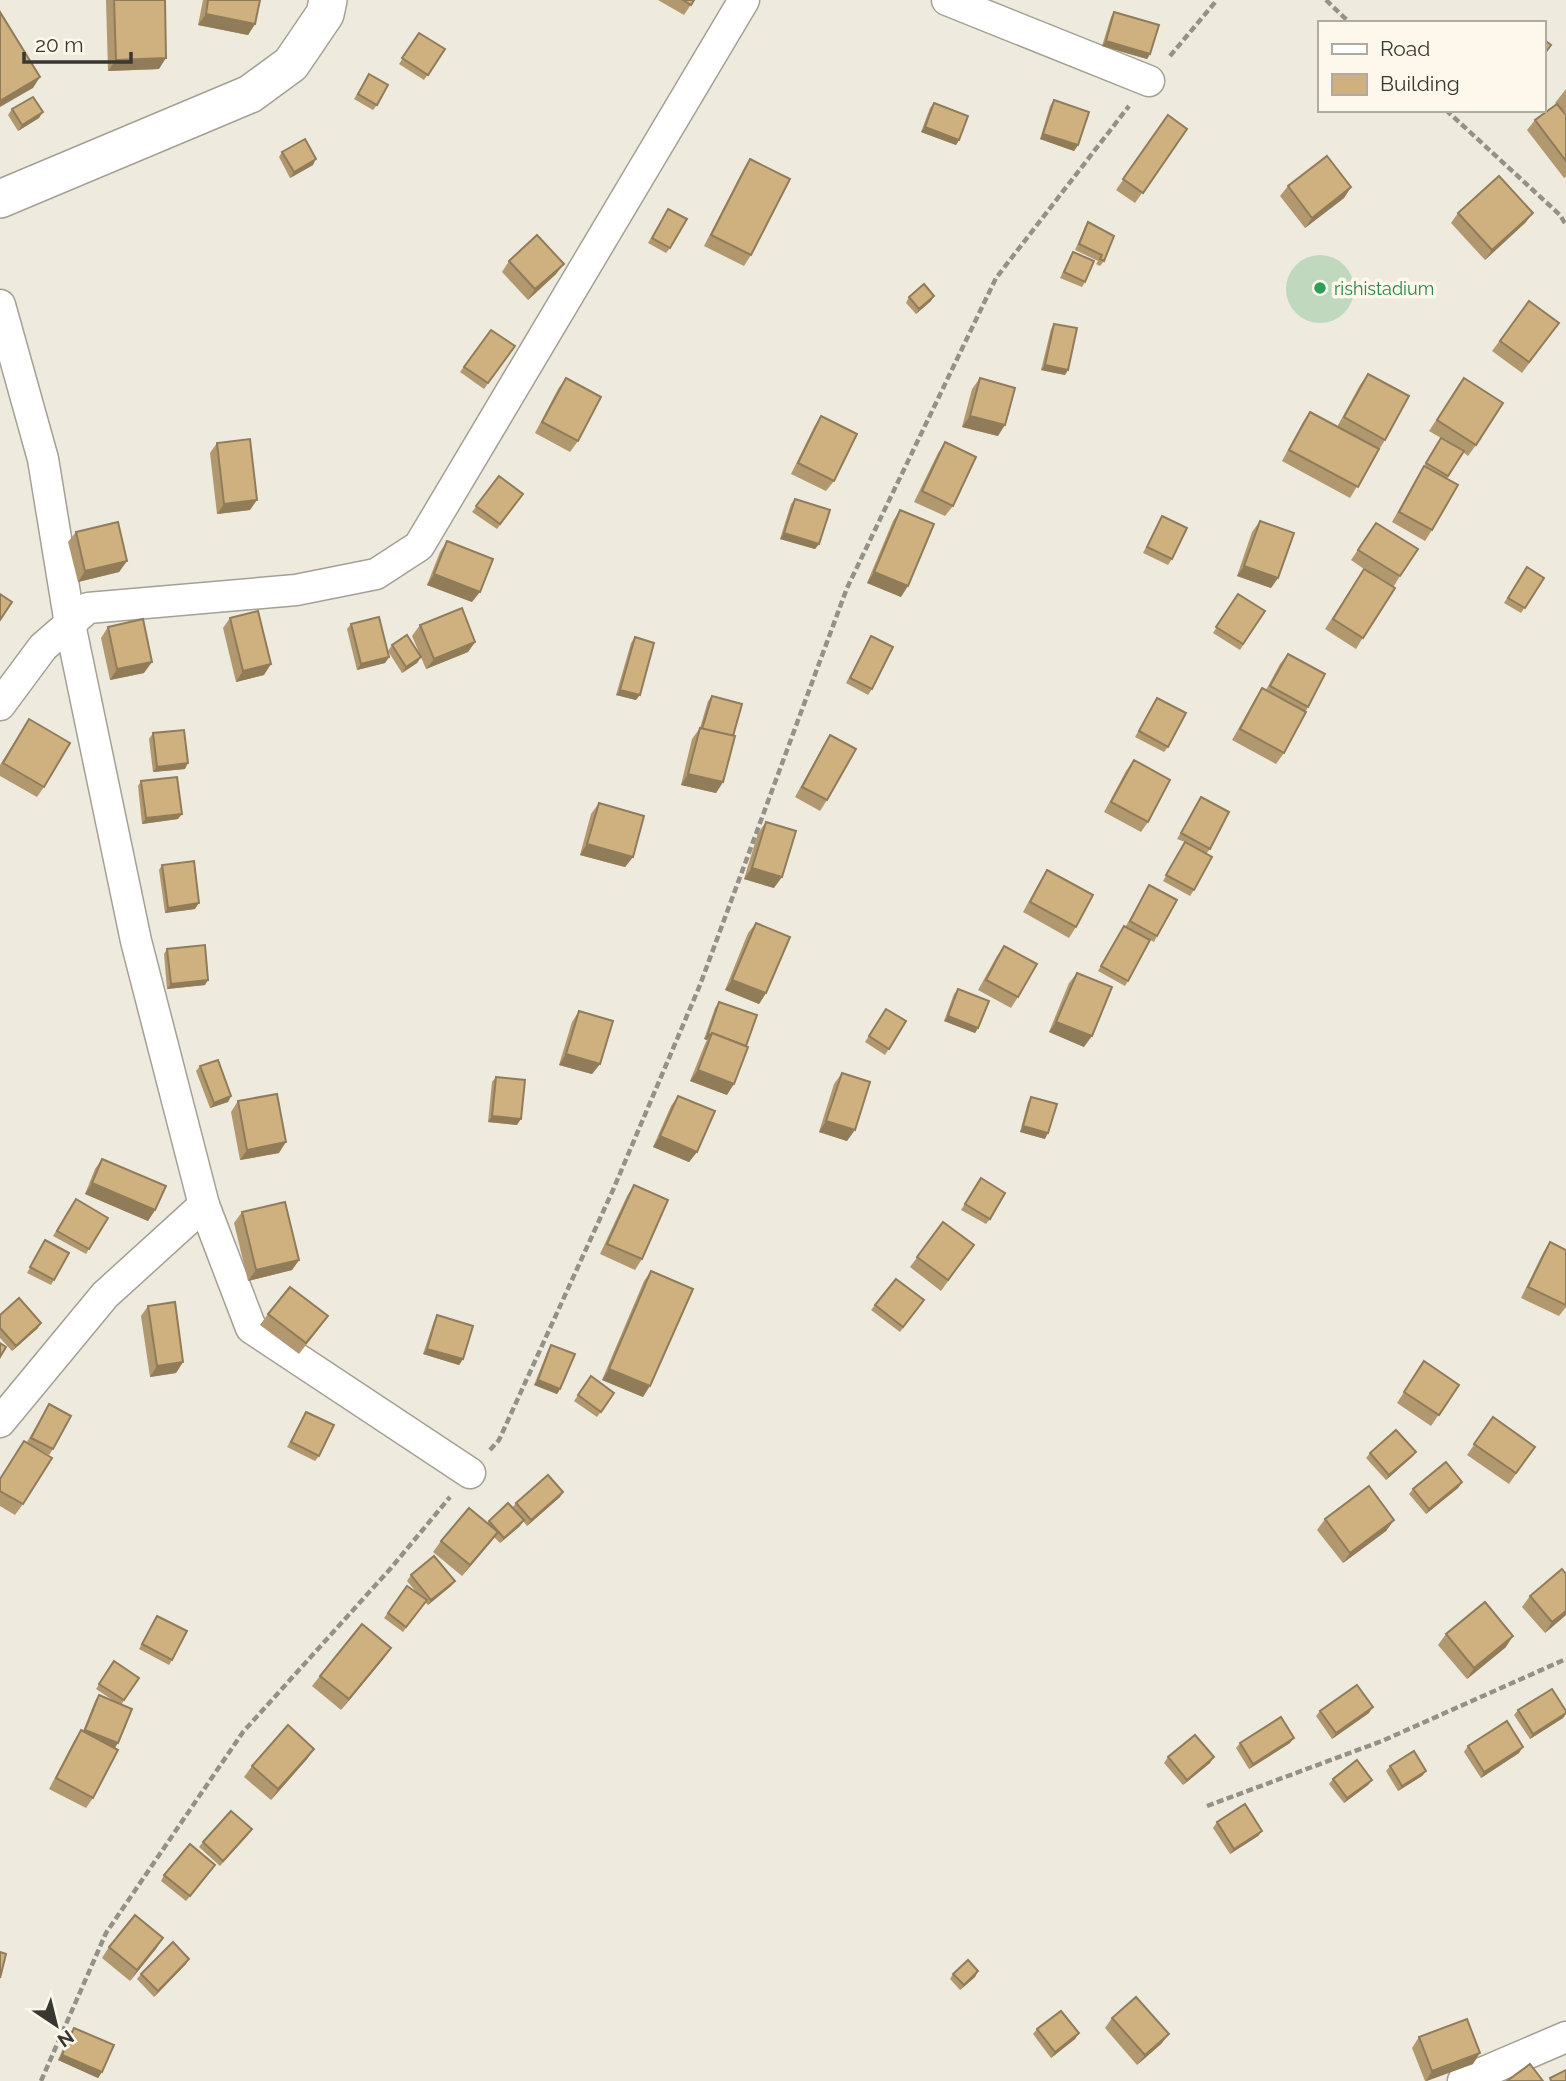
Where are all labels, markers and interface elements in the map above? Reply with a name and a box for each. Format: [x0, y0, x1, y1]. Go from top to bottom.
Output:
scale bar [24, 21, 131, 65]
legend [1318, 21, 1545, 112]
text: 20 m [35, 32, 83, 57]
text: Road [1380, 36, 1430, 61]
text: Building [1380, 71, 1460, 96]
place label: rishistadium [1334, 278, 1434, 299]
marker: rishistadium [1312, 280, 1328, 296]
north arrow [21, 1990, 91, 2060]
text: N [54, 2026, 78, 2052]

